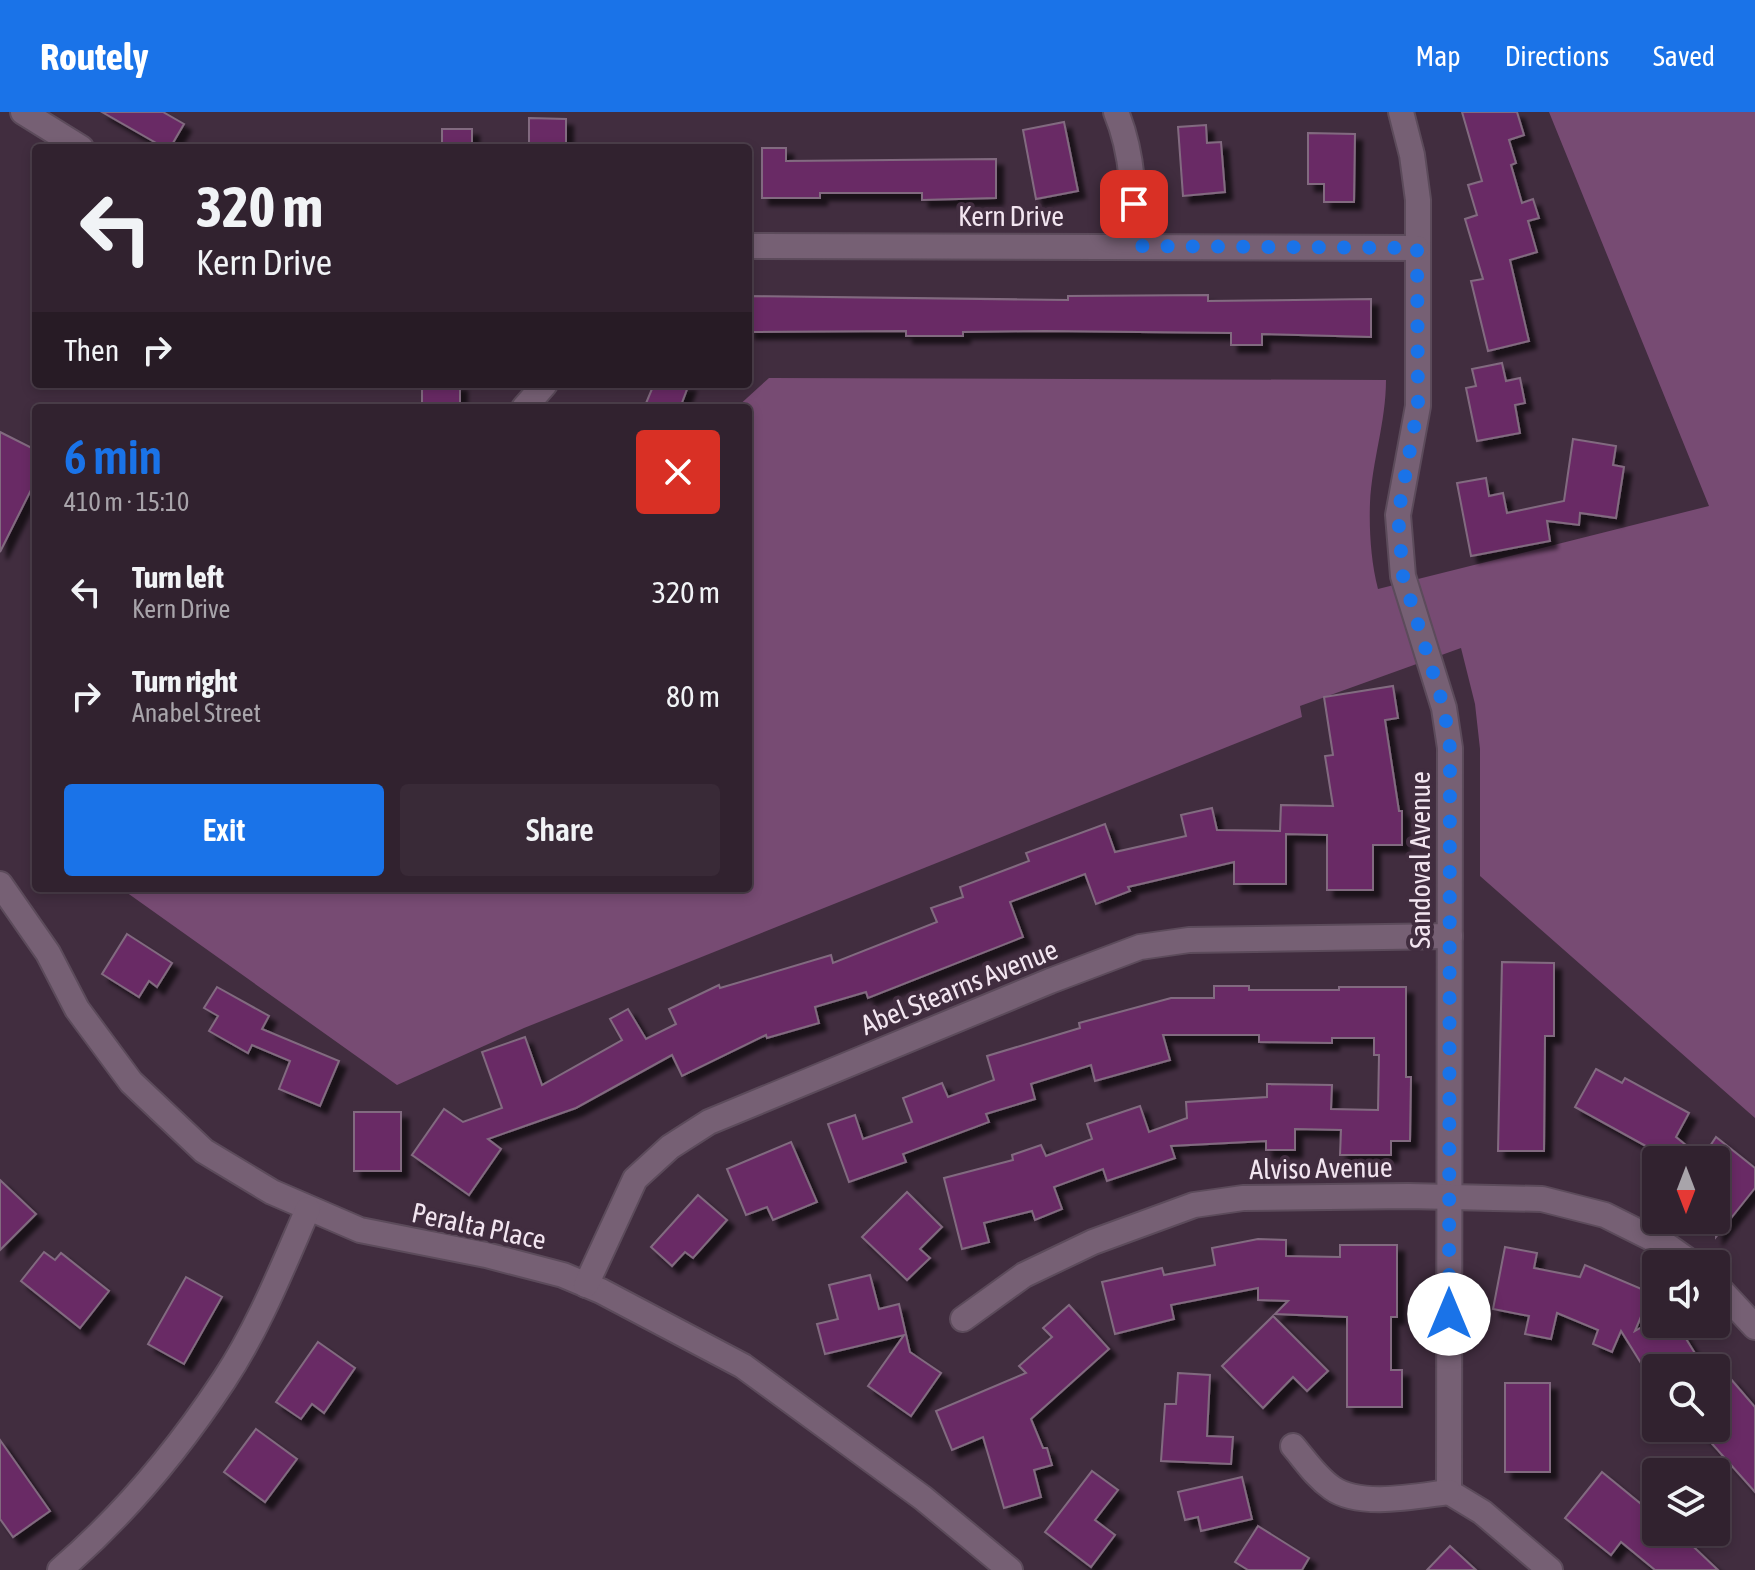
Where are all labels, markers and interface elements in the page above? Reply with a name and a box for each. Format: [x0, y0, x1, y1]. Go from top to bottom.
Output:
text: Routely [40, 35, 148, 78]
text: Map [1416, 40, 1461, 72]
text: Directions [1505, 40, 1609, 72]
text: Saved [1653, 40, 1715, 72]
pin [1100, 170, 1168, 238]
text: 320 m [196, 175, 323, 239]
icon: left [64, 176, 168, 280]
icon: arrive [1112, 182, 1156, 226]
street label: Kern Drive [958, 200, 1064, 232]
text: Kern Drive [196, 241, 332, 283]
icon: right [135, 328, 179, 372]
text: Then [64, 333, 119, 367]
text: 6 min [64, 429, 162, 484]
button: close [636, 430, 720, 514]
text: 410 m · 15:10 [64, 487, 189, 517]
text: Turn left [132, 560, 224, 594]
icon: left [64, 570, 108, 614]
text: 320 m [652, 575, 720, 609]
text: Kern Drive [132, 594, 230, 624]
text: Turn right [132, 664, 238, 698]
icon: right [64, 674, 108, 718]
text: 80 m [666, 679, 720, 713]
text: Anabel Street [132, 698, 261, 728]
street label: Sandoval Avenue [1404, 771, 1436, 949]
button: Exit [64, 784, 384, 876]
button: Share [400, 784, 720, 876]
street label: Abel Stearns Avenue [856, 933, 1062, 1041]
north arrow [1642, 1146, 1730, 1234]
map controls [1642, 1146, 1730, 1546]
street label: Alviso Avenue [1249, 1151, 1393, 1185]
street label: Peralta Place [409, 1196, 549, 1256]
button: sound [1642, 1250, 1730, 1338]
position arrow [1407, 1272, 1491, 1356]
button: search [1642, 1354, 1730, 1442]
button: layers [1642, 1458, 1730, 1546]

